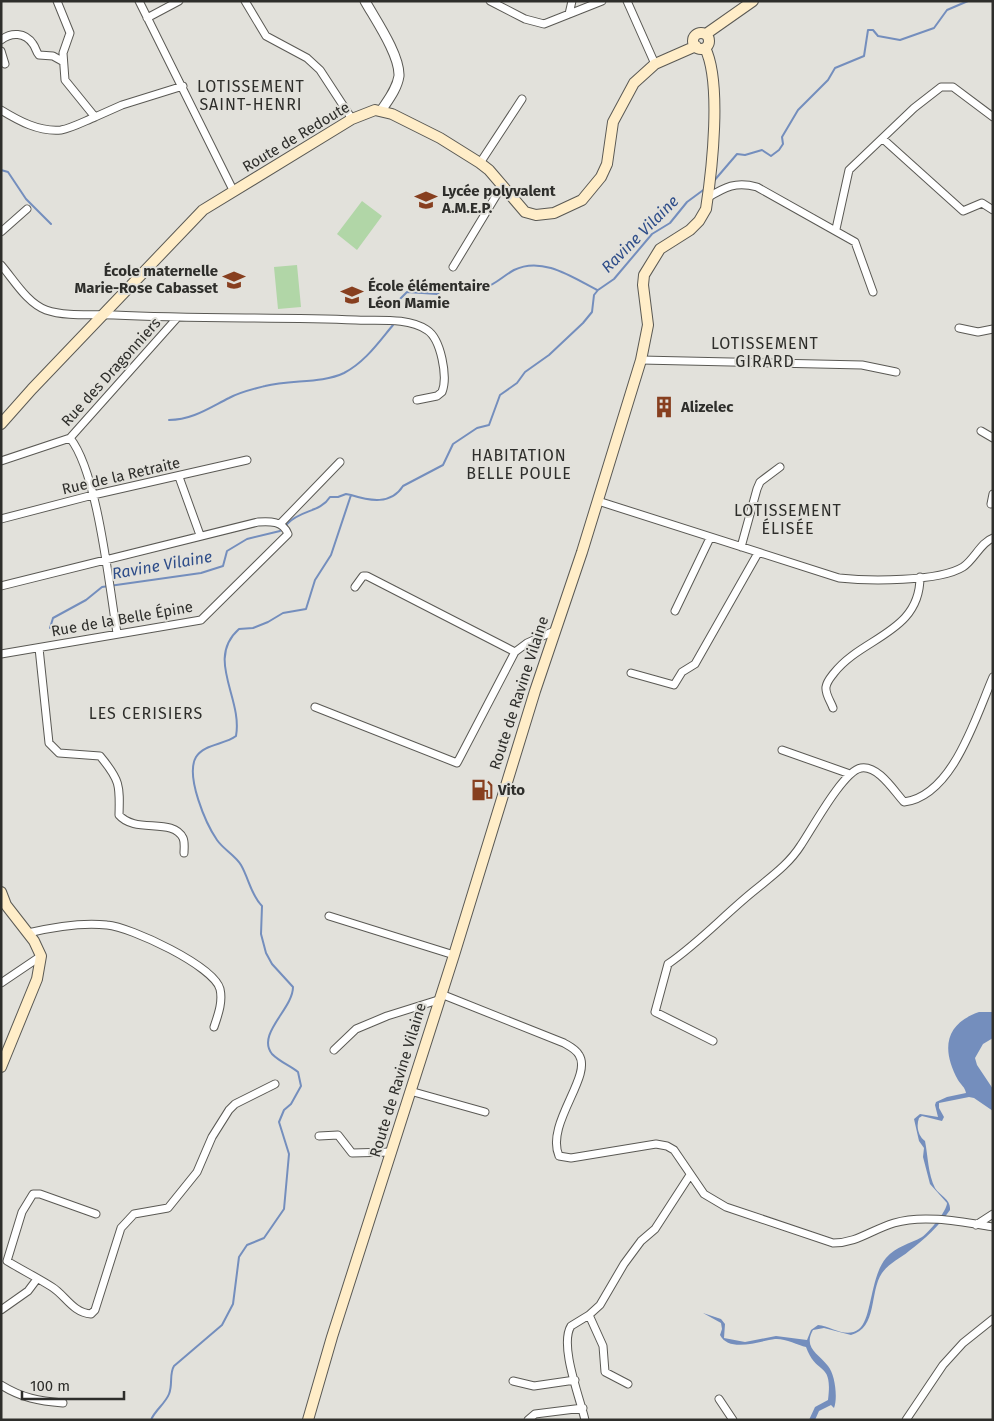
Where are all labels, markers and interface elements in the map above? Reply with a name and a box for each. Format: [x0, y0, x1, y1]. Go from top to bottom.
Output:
district label: LOTISSEMENT SAINT-HENRI [197, 77, 305, 114]
street label: Route de Redoute [239, 98, 353, 176]
place label: Lycée polyvalent A.M.E.P. [441, 182, 556, 217]
school or university icon: Lycée polyvalent A.M.E.P. [413, 187, 439, 213]
water label: Ravine Vilaine [597, 191, 683, 277]
place label: École maternelle Marie-Rose Cabasset [74, 262, 218, 297]
school or university icon: École maternelle Marie-Rose Cabasset [221, 267, 247, 293]
place label: École élémentaire Léon Mamie [368, 277, 490, 312]
school or university icon: École élémentaire Léon Mamie [339, 282, 365, 308]
street label: Rue des Dragonniers [58, 314, 164, 430]
district label: LOTISSEMENT GIRARD [711, 334, 819, 371]
building icon: Alizelec [651, 394, 677, 420]
place label: Alizelec [680, 398, 734, 416]
district label: HABITATION BELLE POULE [466, 446, 572, 483]
street label: Rue de la Retraite [60, 454, 182, 498]
district label: LOTISSEMENT ÉLISÉE [734, 501, 842, 538]
water label: Ravine Vilaine [111, 547, 213, 583]
street label: Rue de la Belle Épine [50, 598, 194, 640]
street label: Route de Ravine Vilaine [486, 614, 552, 772]
district label: LES CERISIERS [89, 704, 203, 723]
fuel station icon: Vito [469, 777, 495, 803]
place label: Vito [497, 781, 525, 799]
street label: Route de Ravine Vilaine [366, 1001, 430, 1159]
scale bar [22, 1368, 125, 1400]
text: 100 m [30, 1377, 70, 1395]

